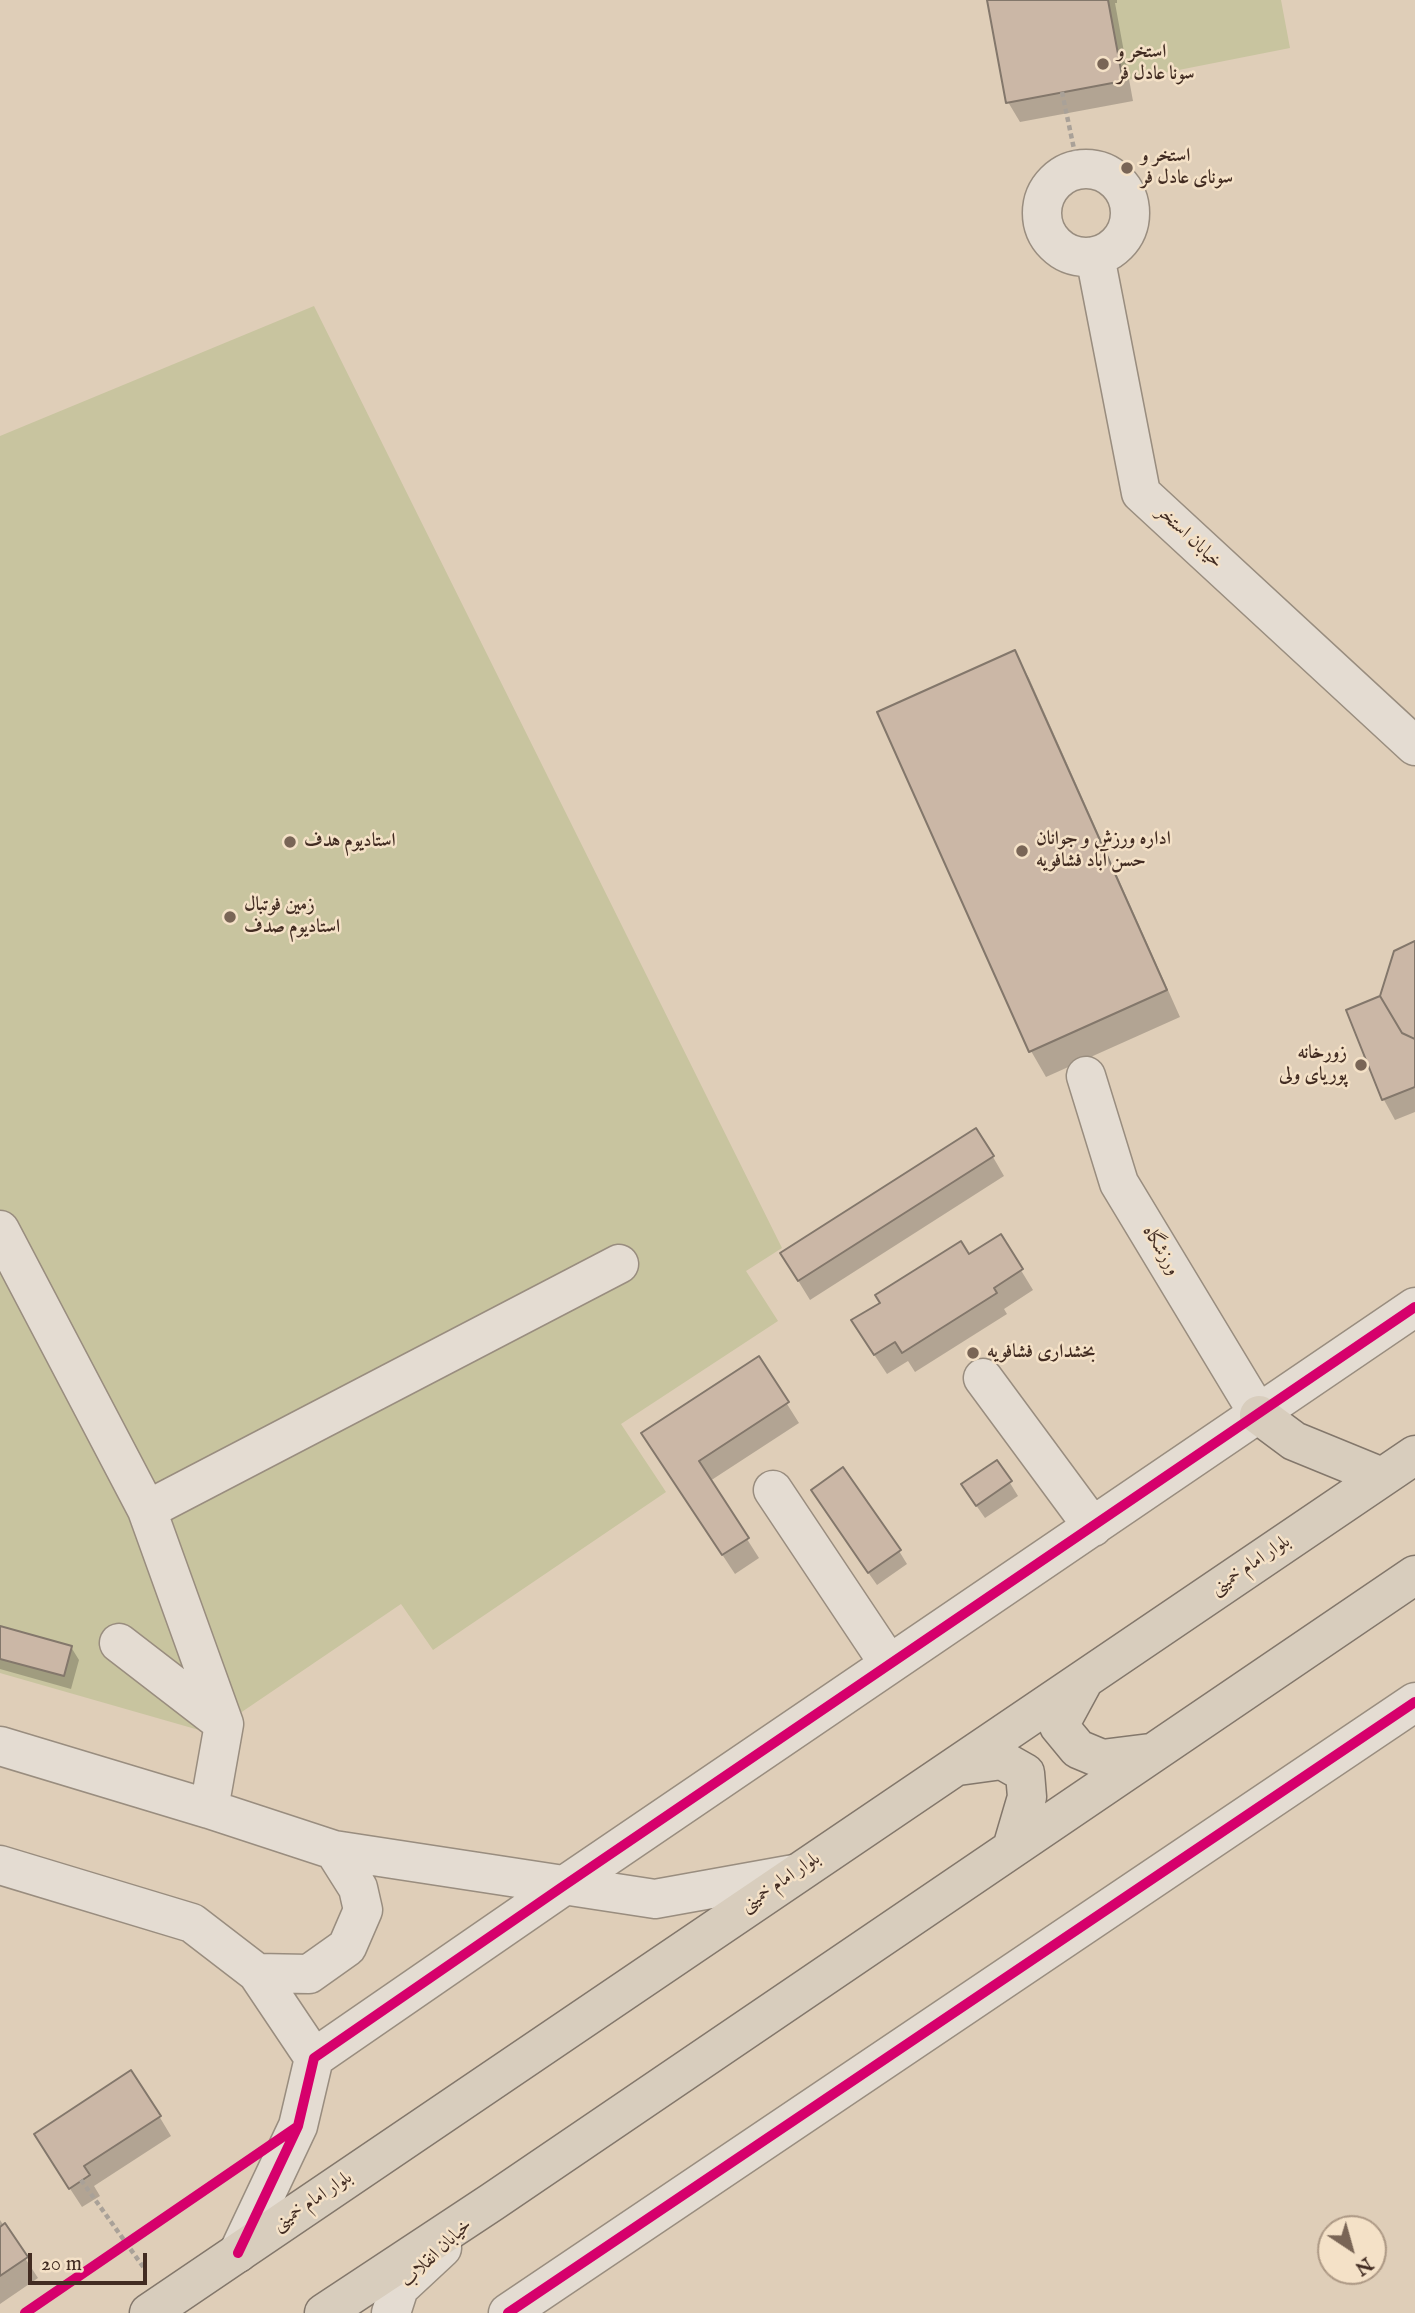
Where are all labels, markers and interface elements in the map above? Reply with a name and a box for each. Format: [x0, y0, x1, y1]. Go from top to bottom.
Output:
place label: استخر و سونا عادل فر [1117, 42, 1194, 86]
marker: استخر و سونا عادل فر [1095, 56, 1111, 72]
place label: استخر و سونای عادل فر [1141, 146, 1233, 190]
marker: استخر و سونای عادل فر [1119, 160, 1135, 176]
street label: خیابان استخر [1151, 502, 1227, 574]
place label: اداره ورزش و جوانان حسن آباد فشافویه [1036, 829, 1171, 873]
place label: استادیوم هدف [304, 831, 396, 853]
marker: استادیوم هدف [282, 834, 298, 850]
marker: اداره ورزش و جوانان حسن آباد فشافویه [1014, 843, 1030, 859]
place label: زمین فوتبال استادیوم صدف [244, 895, 340, 939]
marker: زمین فوتبال استادیوم صدف [222, 909, 238, 925]
place label: زورخانه پوریای ولی [1279, 1043, 1347, 1087]
marker: زورخانه پوریای ولی [1353, 1057, 1369, 1073]
street label: ورزشگاه [1136, 1222, 1184, 1280]
place label: بخشداری فشافویه [987, 1342, 1095, 1364]
marker: بخشداری فشافویه [965, 1345, 981, 1361]
street label: بلوار امام خمینی [1207, 1531, 1295, 1601]
street label: بلوار امام خمینی [737, 1848, 825, 1918]
street label: بلوار امام خمینی [269, 2167, 357, 2237]
street label: خیابان انقلاب [397, 2215, 477, 2293]
north arrow [1317, 2215, 1387, 2285]
scale bar [32, 2240, 150, 2284]
text: 20 m [41, 2251, 82, 2278]
text: N [1349, 2251, 1377, 2280]

